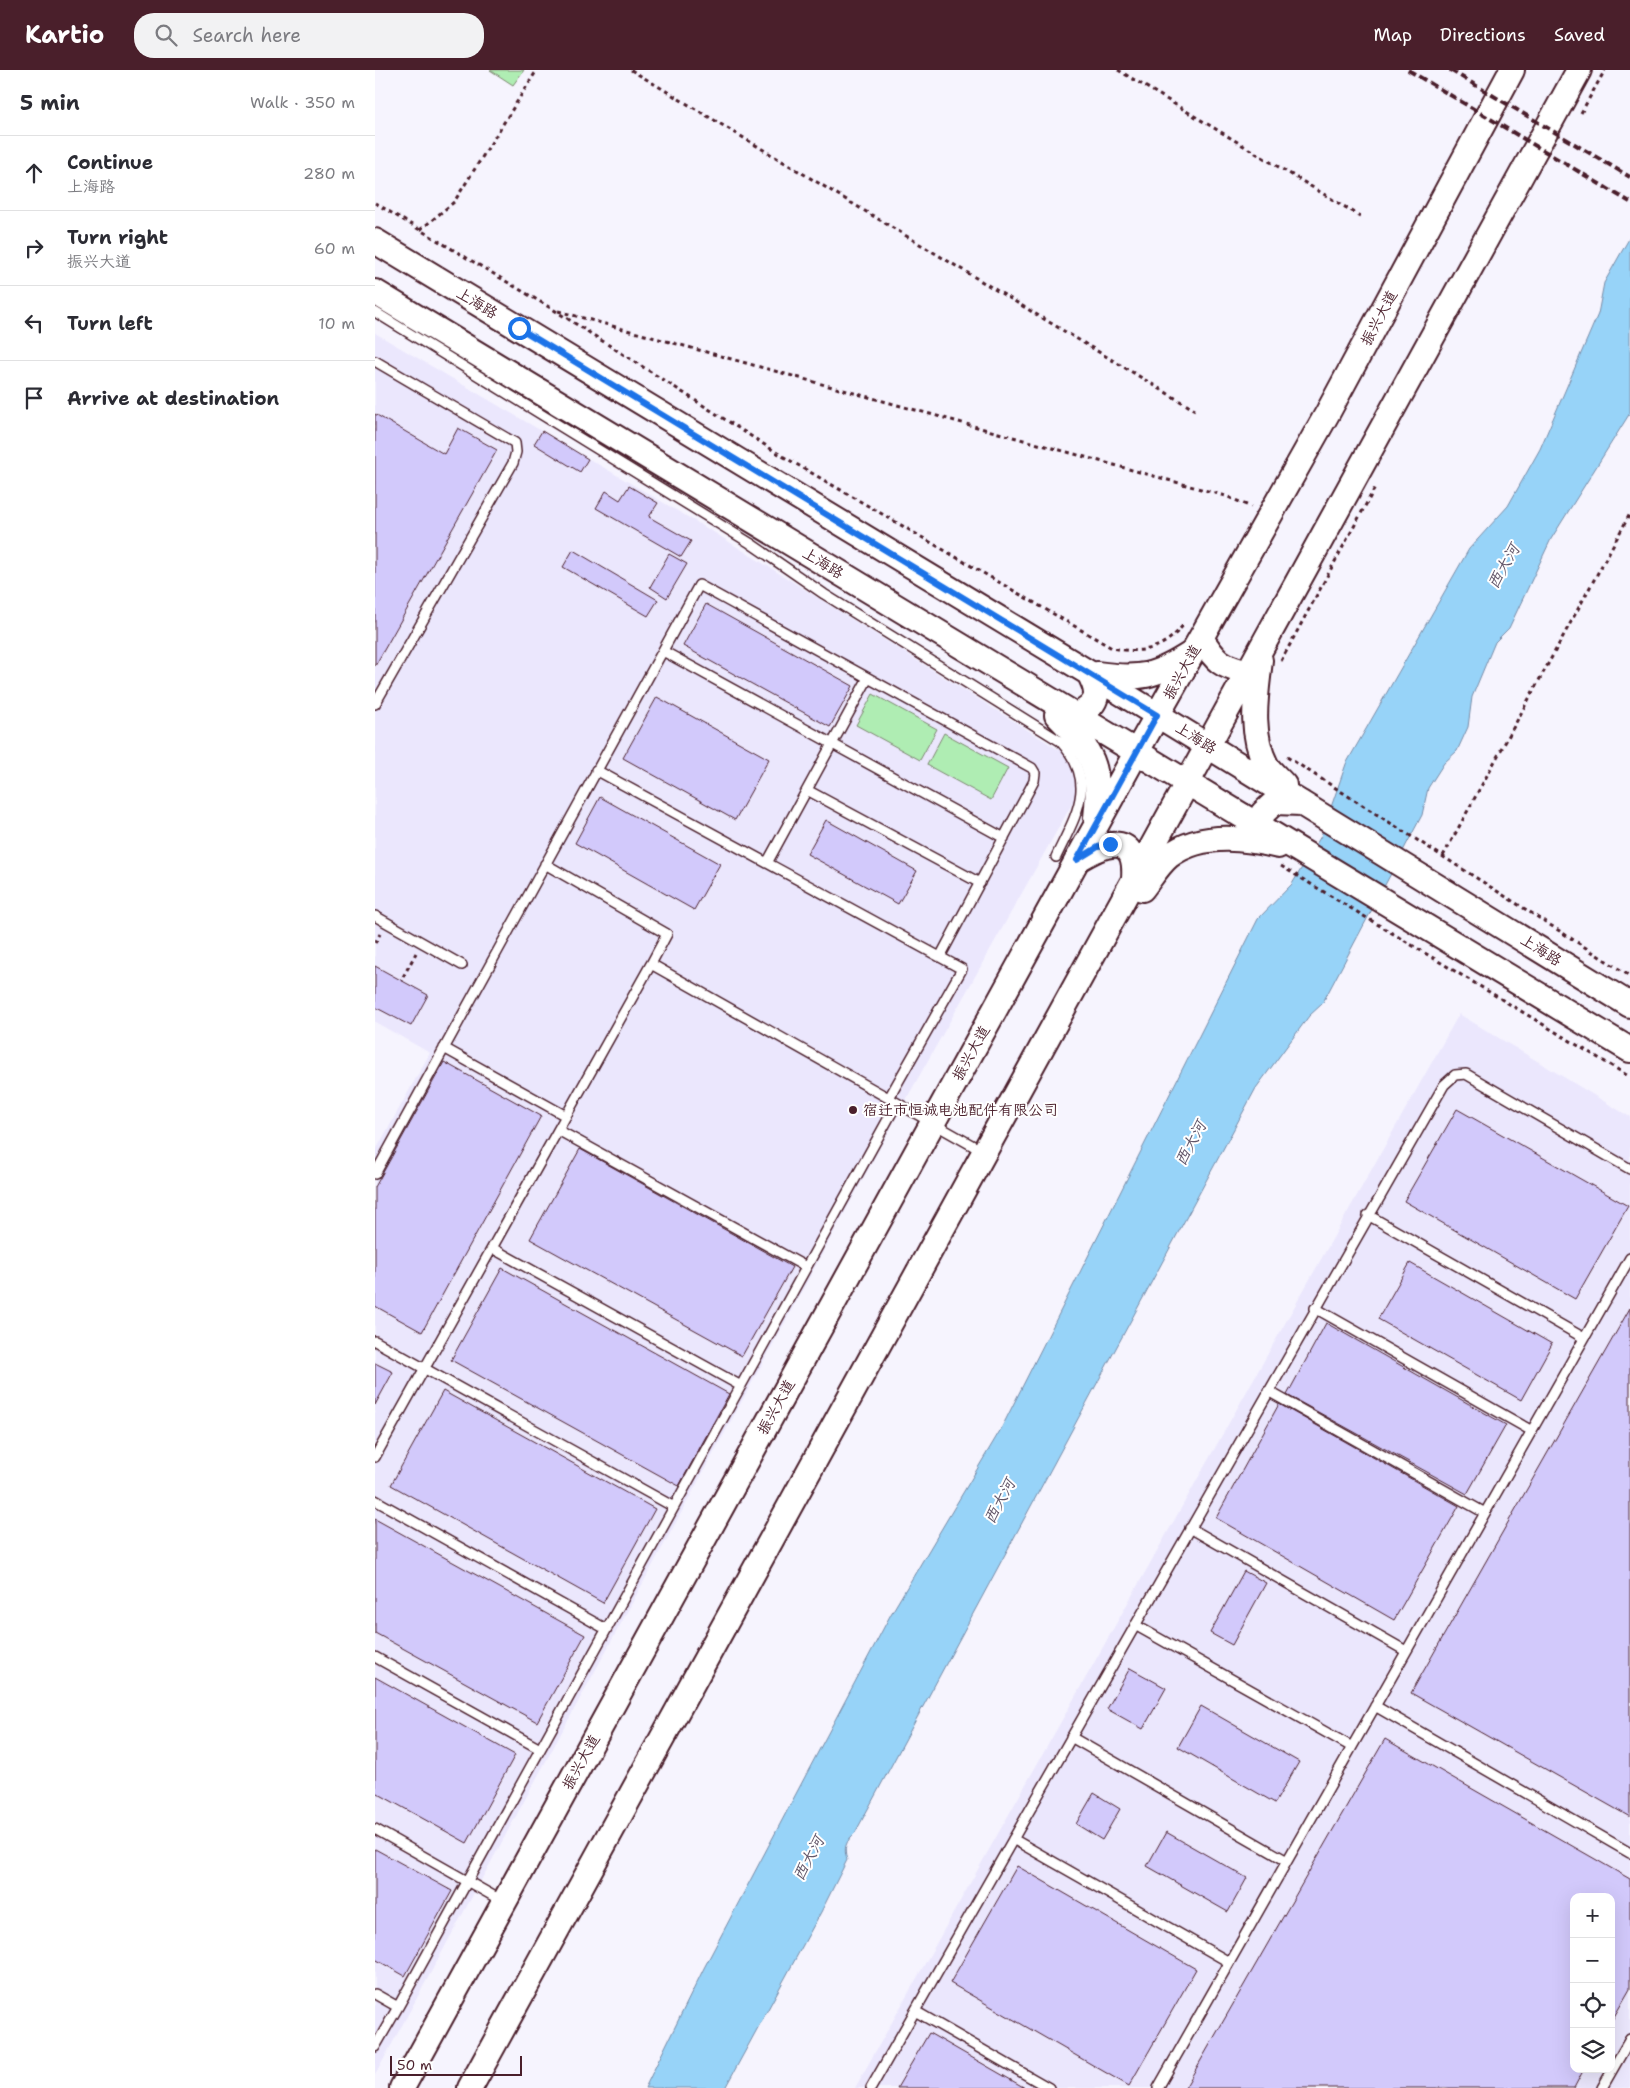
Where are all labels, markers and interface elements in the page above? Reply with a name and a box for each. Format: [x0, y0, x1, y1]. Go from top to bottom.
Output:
search box [134, 13, 484, 58]
text: Kartio [25, 19, 104, 51]
icon: search [152, 21, 180, 49]
text: Search here [192, 23, 301, 48]
text: Map [1374, 23, 1412, 47]
text: Directions [1440, 23, 1526, 47]
text: Saved [1554, 23, 1605, 47]
text: 5 min [20, 89, 80, 117]
text: Walk · 350 m [250, 92, 355, 113]
text: Continue [67, 150, 153, 175]
icon: ahead [20, 159, 48, 187]
text: 280 m [303, 163, 355, 184]
text: 上海路 [67, 176, 115, 197]
text: Turn right [67, 225, 168, 250]
icon: right [20, 234, 48, 262]
text: 60 m [314, 238, 355, 259]
text: 振兴大道 [67, 251, 131, 272]
street label: 上海路 [453, 283, 501, 323]
street label: 振兴大道 [1356, 287, 1402, 349]
icon: left [20, 309, 48, 337]
text: Turn left [67, 311, 153, 336]
text: 10 m [318, 313, 355, 334]
route start [508, 317, 531, 340]
icon: arrive [20, 384, 48, 412]
text: Arrive at destination [67, 386, 279, 411]
water label: 西大河 [1483, 538, 1526, 592]
street label: 上海路 [799, 543, 847, 583]
street label: 振兴大道 [1159, 641, 1205, 703]
street label: 上海路 [1172, 718, 1220, 758]
route end [1099, 833, 1122, 856]
street label: 上海路 [1517, 930, 1565, 970]
street label: 振兴大道 [948, 1022, 994, 1084]
place label: 宿迁市恒诚电池配件有限公司 [863, 1100, 1058, 1120]
marker: 宿迁市恒诚电池配件有限公司 [847, 1104, 859, 1116]
water label: 西大河 [1170, 1114, 1212, 1169]
street label: 振兴大道 [753, 1376, 799, 1438]
water label: 西大河 [979, 1472, 1021, 1527]
street label: 振兴大道 [558, 1731, 604, 1793]
water label: 西大河 [788, 1829, 830, 1884]
map controls [1570, 1893, 1615, 2073]
button: + [1570, 1893, 1615, 1938]
button: − [1570, 1938, 1615, 1983]
button: locate [1570, 1983, 1615, 2028]
button: layers [1570, 2028, 1615, 2073]
scale bar [390, 2053, 523, 2076]
text: 50 m [397, 2056, 432, 2074]

